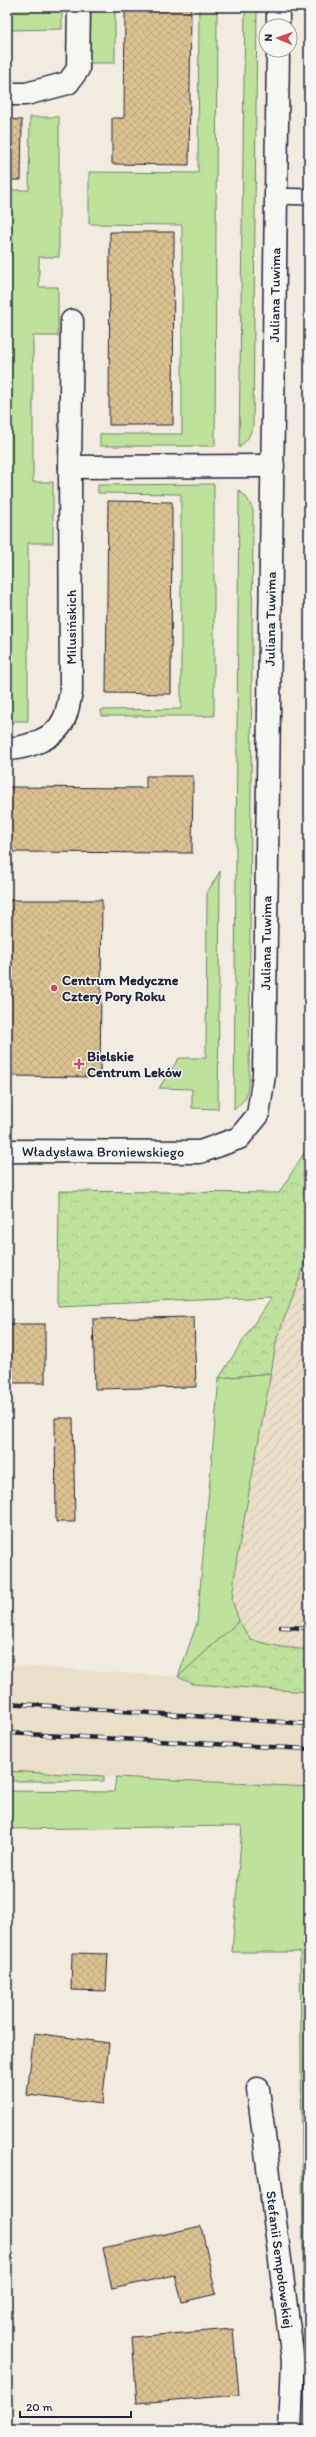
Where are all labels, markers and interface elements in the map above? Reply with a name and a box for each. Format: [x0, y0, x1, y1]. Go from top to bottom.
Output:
north arrow [258, 18, 298, 58]
text: N [262, 34, 275, 42]
street label: Juliana Tuwima [266, 247, 284, 342]
street label: Juliana Tuwima [262, 570, 280, 666]
street label: Milusińskich [63, 589, 80, 664]
street label: Juliana Tuwima [257, 894, 275, 990]
place label: Centrum Medyczne Cztery Pory Roku [62, 972, 179, 1005]
marker: Centrum Medyczne Cztery Pory Roku [49, 983, 59, 993]
place label: Bielskie Centrum Leków [87, 1048, 182, 1081]
marker: Bielskie Centrum Leków [74, 1059, 84, 1069]
street label: Władysława Broniewskiego [22, 1143, 184, 1161]
street label: Stefanii Sempołowskiej [262, 2190, 297, 2329]
scale bar [20, 2393, 131, 2419]
text: 20 m [26, 2400, 53, 2414]

